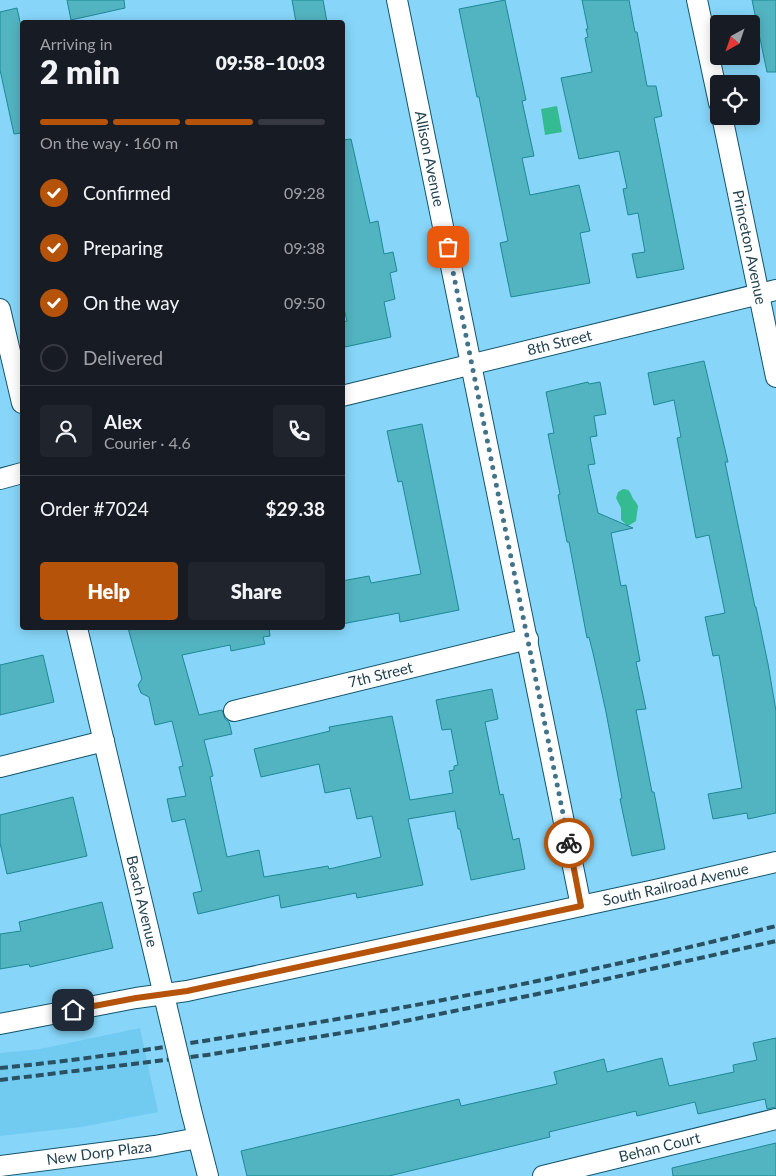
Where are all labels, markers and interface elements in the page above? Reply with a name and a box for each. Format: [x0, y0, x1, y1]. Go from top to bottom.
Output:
north arrow [710, 15, 760, 65]
map controls [710, 15, 760, 125]
text: Arriving in [40, 34, 113, 53]
text: 09:58–10:03 [216, 51, 325, 74]
text: 2 min [40, 52, 120, 91]
button: locate [710, 75, 760, 125]
street label: Allison Avenue [412, 109, 449, 208]
text: On the way · 160 m [40, 133, 178, 152]
icon: check [40, 179, 68, 207]
text: Confirmed [83, 181, 171, 204]
text: 09:28 [284, 183, 325, 202]
street label: Princeton Avenue [730, 188, 771, 306]
pin [427, 226, 469, 268]
icon: bag [434, 233, 462, 261]
icon: check [40, 234, 68, 262]
text: Preparing [83, 236, 163, 259]
text: 09:38 [284, 238, 325, 257]
icon: check [40, 289, 68, 317]
text: On the way [83, 291, 179, 314]
text: 09:50 [284, 293, 325, 312]
street label: 8th Street [525, 325, 594, 358]
text: Delivered [83, 346, 163, 369]
button: person [40, 405, 92, 457]
button: phone [273, 405, 325, 457]
text: Alex [104, 410, 142, 433]
text: Courier · 4.6 [104, 433, 191, 452]
text: Order #7024 [40, 497, 149, 520]
text: $29.38 [265, 497, 325, 520]
button: Help [40, 562, 178, 620]
button: Share [188, 562, 325, 620]
street label: 7th Street [346, 657, 415, 691]
courier [544, 818, 594, 868]
icon: bike [555, 829, 583, 857]
street label: Beach Avenue [123, 854, 162, 949]
street label: South Railroad Avenue [601, 859, 750, 909]
pin [52, 989, 94, 1031]
icon: home [59, 996, 87, 1024]
street label: Behan Court [617, 1128, 702, 1165]
street label: New Dorp Plaza [45, 1136, 153, 1168]

